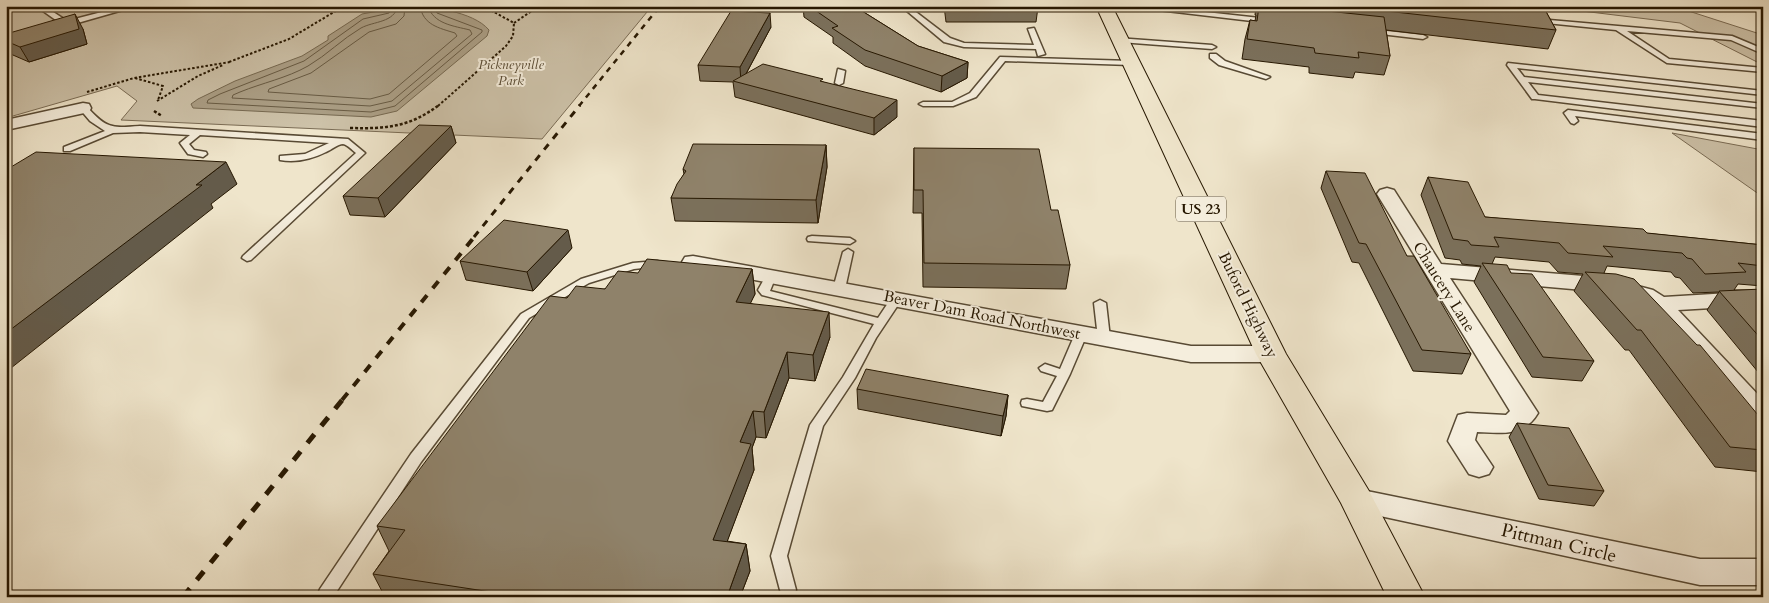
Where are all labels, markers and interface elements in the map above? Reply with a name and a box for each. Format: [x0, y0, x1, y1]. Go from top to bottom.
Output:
park label: Pickneyville Park [478, 55, 544, 90]
road number: US 23 [1176, 196, 1226, 222]
street label: Chaucery Lane [1407, 238, 1481, 336]
street label: Buford Highway [1213, 248, 1283, 362]
street label: Beaver Dam Road Northwest [882, 285, 1082, 345]
street label: Pittman Circle [1499, 517, 1619, 569]

